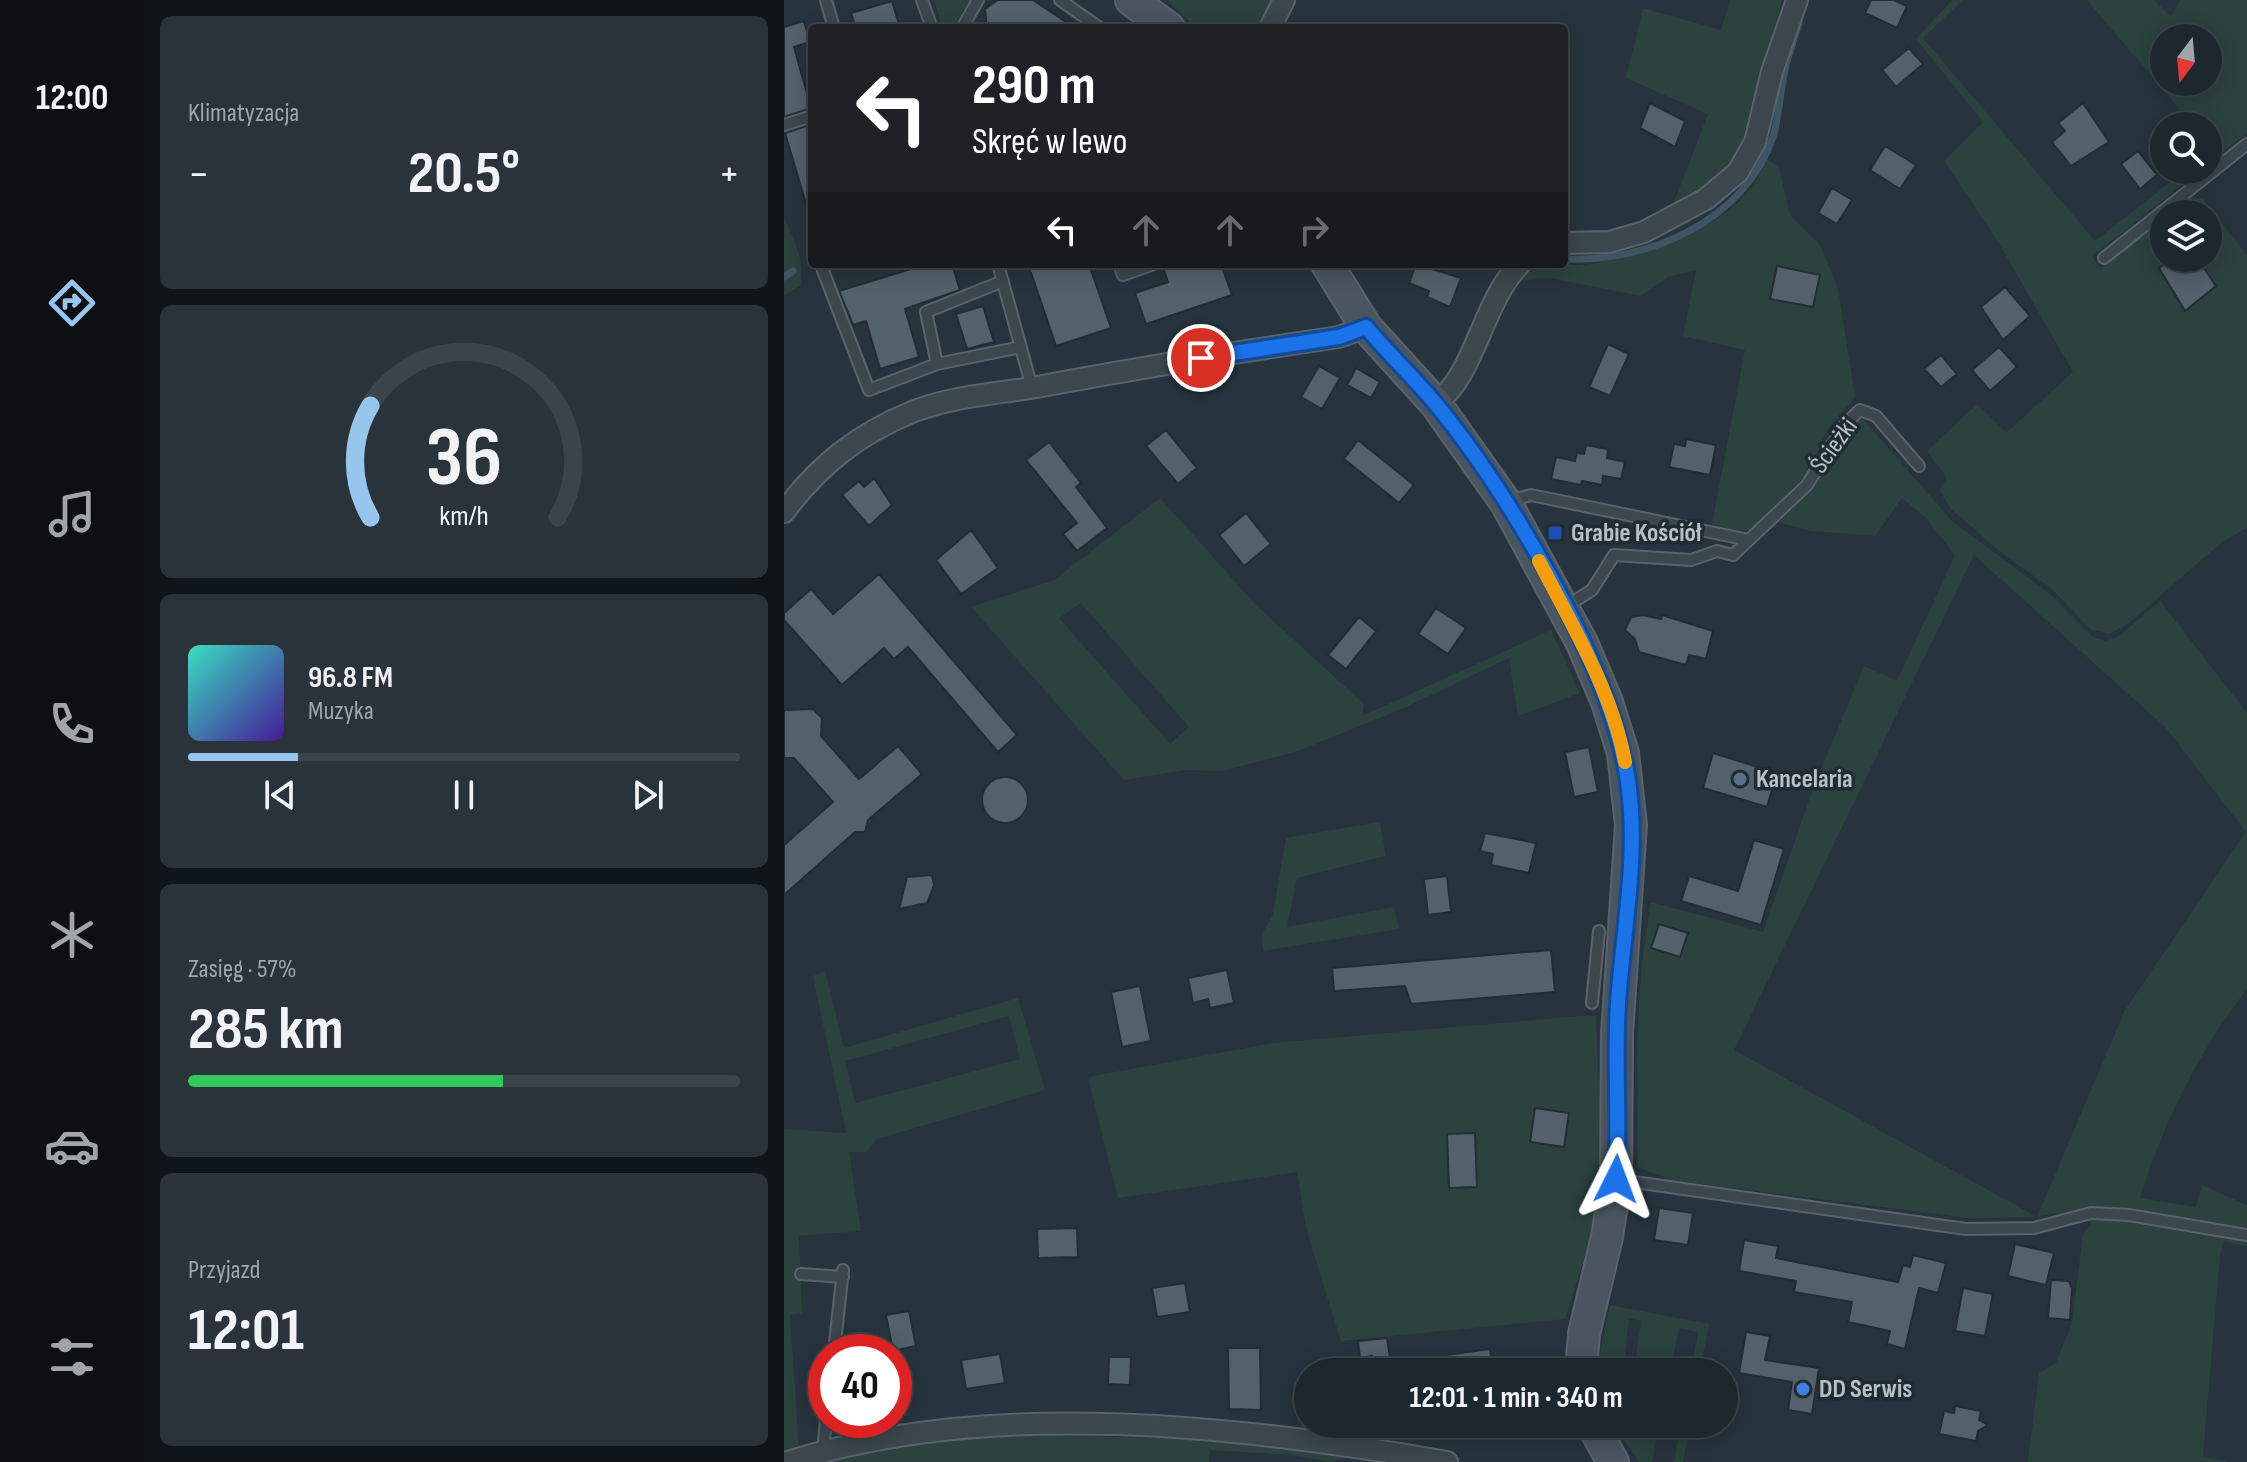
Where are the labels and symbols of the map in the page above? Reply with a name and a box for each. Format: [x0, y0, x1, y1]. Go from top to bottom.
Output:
north arrow [2150, 24, 2222, 96]
pin [1167, 324, 1235, 392]
street label: Ścieżki [1804, 412, 1864, 480]
place label: Grabie Kościół [1571, 518, 1702, 549]
marker: Grabie Kościół [1546, 524, 1564, 542]
place label: Kancelaria [1756, 764, 1853, 795]
marker: Kancelaria [1731, 770, 1749, 788]
position arrow [1574, 1137, 1658, 1221]
speed limit sign: 40 [808, 1334, 912, 1438]
place label: DD Serwis [1819, 1374, 1912, 1405]
marker: DD Serwis [1794, 1380, 1812, 1398]

